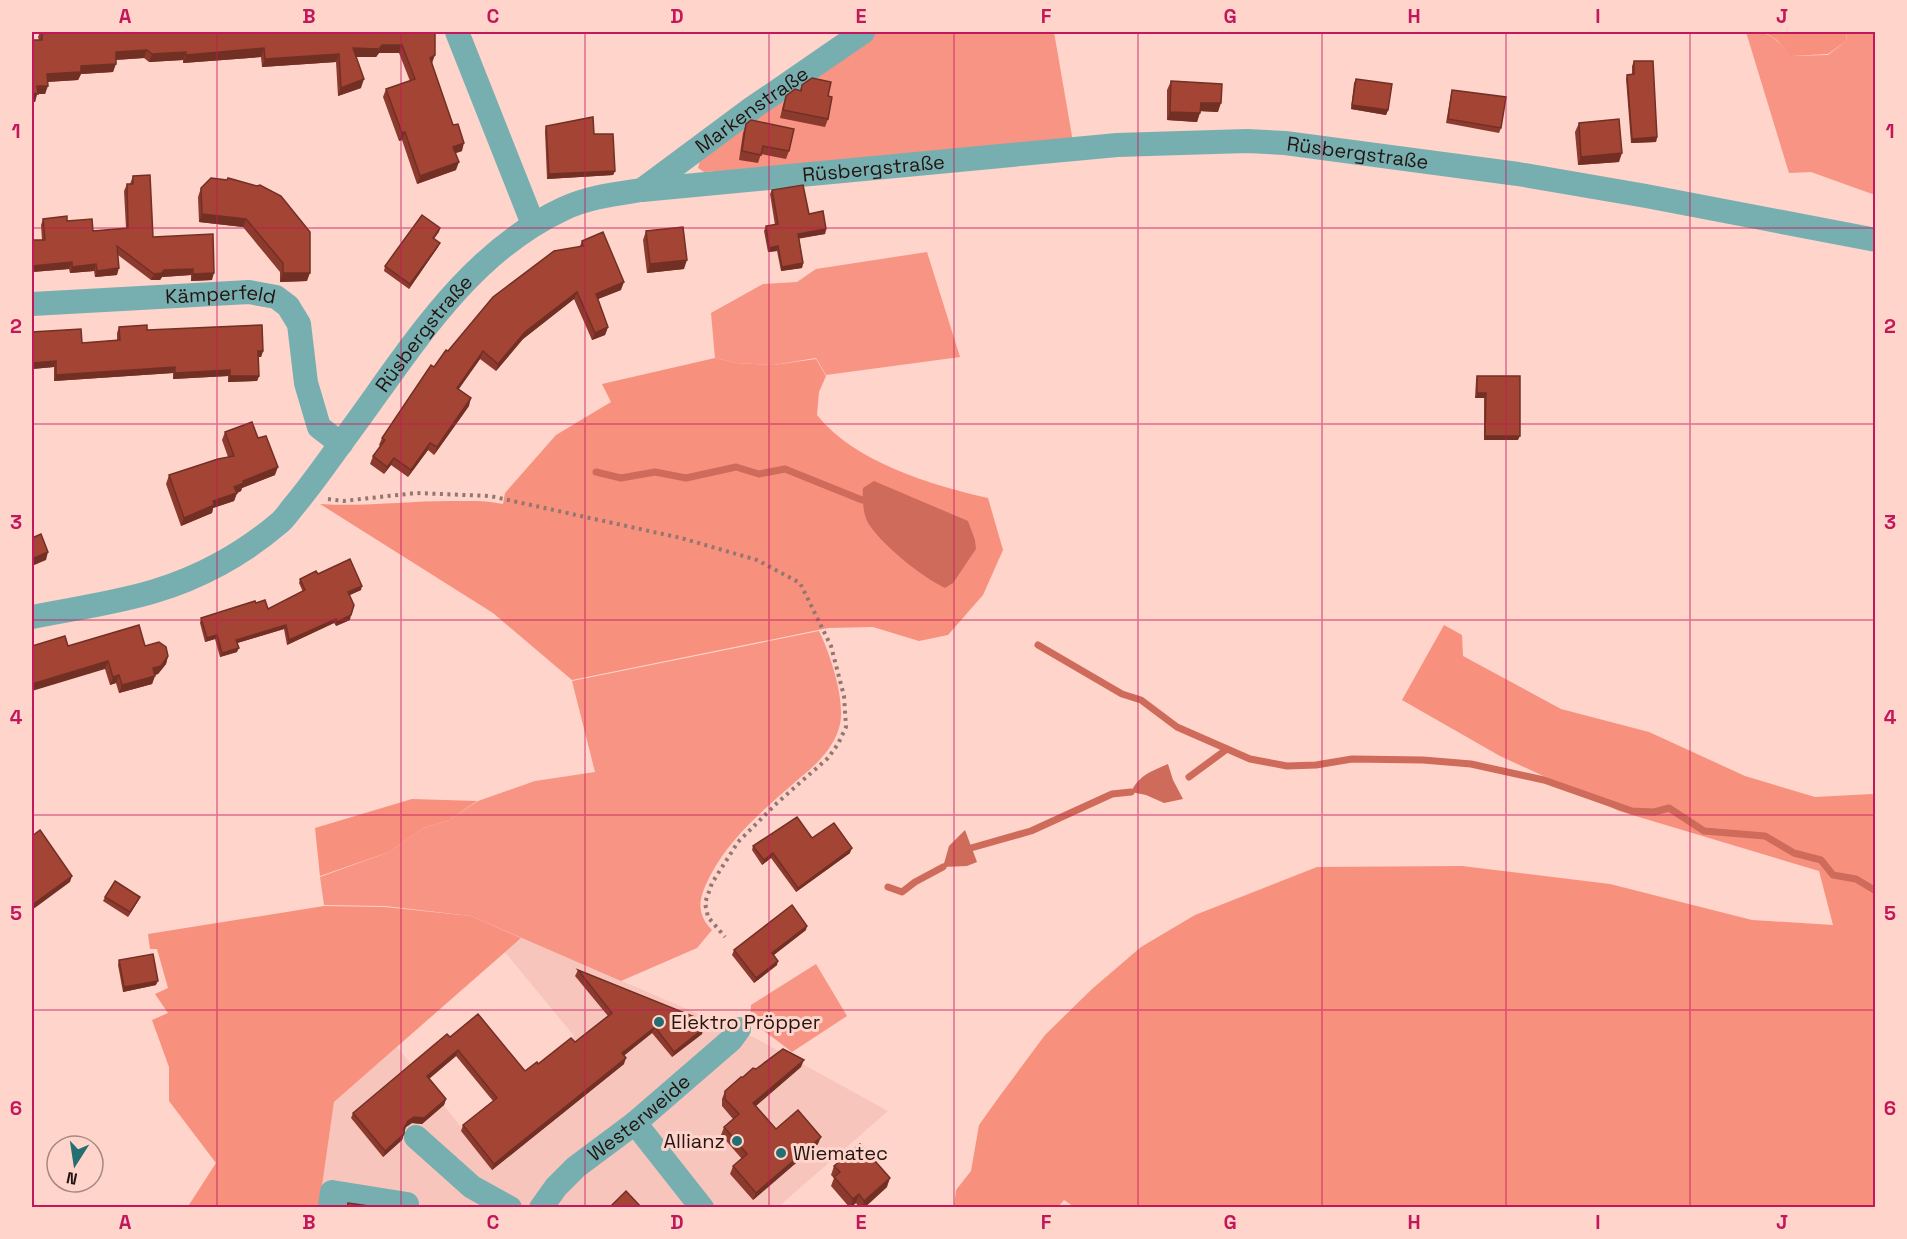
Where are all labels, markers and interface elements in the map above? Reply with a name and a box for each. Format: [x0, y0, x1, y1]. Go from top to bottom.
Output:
text: A [119, 3, 132, 29]
text: B [302, 3, 316, 29]
text: C [487, 3, 500, 29]
text: D [670, 3, 684, 29]
text: E [855, 3, 867, 29]
text: F [1041, 3, 1052, 29]
text: G [1223, 3, 1237, 29]
text: H [1407, 3, 1421, 29]
text: I [1595, 3, 1601, 29]
text: J [1776, 3, 1788, 29]
street label: Markenstraße [690, 60, 813, 159]
text: 1 [11, 118, 21, 144]
text: 1 [1885, 118, 1895, 144]
street label: Rüsbergstraße [1285, 130, 1430, 175]
street label: Rüsbergstraße [801, 148, 946, 188]
street label: Rüsbergstraße [369, 269, 478, 397]
street label: Kämperfeld [164, 279, 278, 310]
text: 2 [10, 313, 22, 339]
text: 2 [1884, 313, 1896, 339]
text: 3 [10, 509, 22, 535]
text: 3 [1884, 509, 1896, 535]
text: 4 [10, 704, 23, 730]
text: 4 [1884, 704, 1897, 730]
text: 5 [10, 900, 22, 926]
text: 5 [1884, 900, 1896, 926]
place label: Elektro Pröpper [671, 1009, 820, 1035]
marker: Elektro Pröpper [652, 1015, 666, 1029]
street label: Westerweide [582, 1068, 696, 1167]
text: 6 [10, 1095, 22, 1121]
text: 6 [1884, 1095, 1896, 1121]
place label: Allianz [664, 1128, 725, 1154]
north arrow [45, 1134, 105, 1194]
marker: Allianz [730, 1134, 744, 1148]
place label: Wiematec [793, 1140, 888, 1166]
marker: Wiematec [774, 1146, 788, 1160]
text: N [65, 1167, 79, 1190]
text: A [119, 1209, 132, 1235]
text: B [302, 1209, 316, 1235]
text: C [487, 1209, 500, 1235]
text: D [670, 1209, 684, 1235]
text: E [855, 1209, 867, 1235]
text: F [1041, 1209, 1052, 1235]
text: G [1223, 1209, 1237, 1235]
text: H [1407, 1209, 1421, 1235]
text: I [1595, 1209, 1601, 1235]
text: J [1776, 1209, 1788, 1235]

